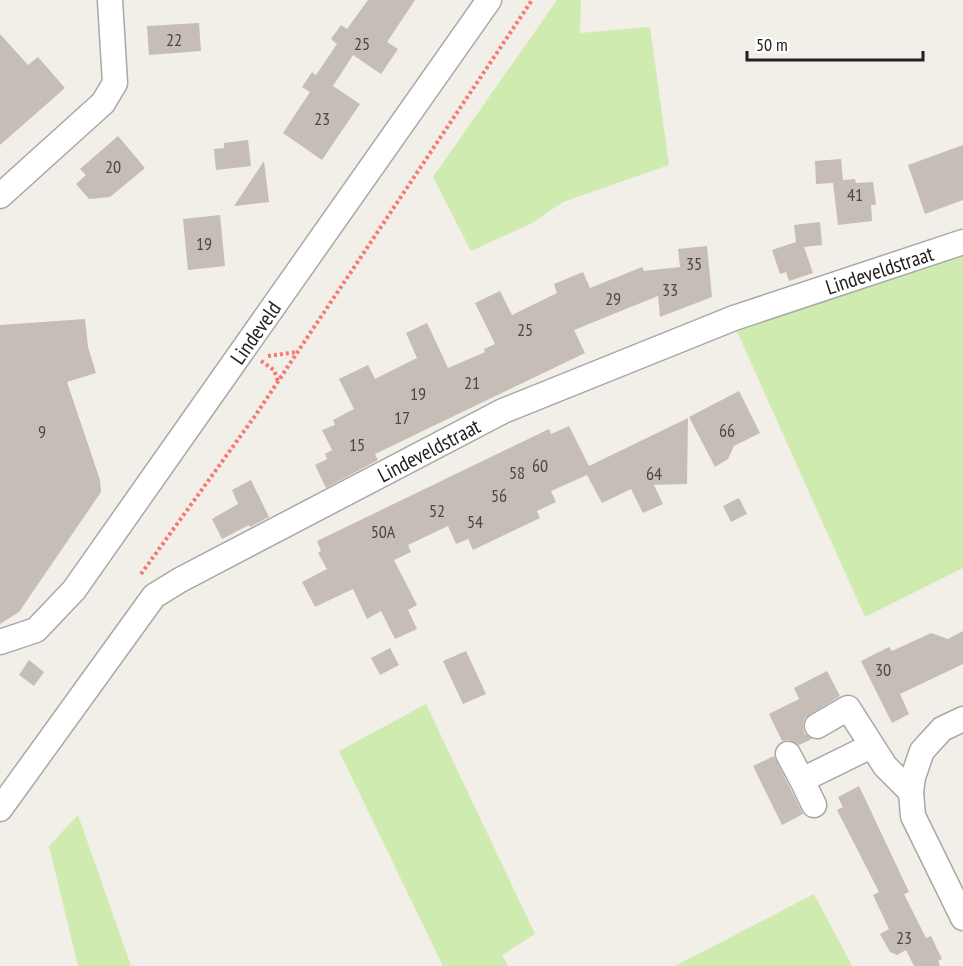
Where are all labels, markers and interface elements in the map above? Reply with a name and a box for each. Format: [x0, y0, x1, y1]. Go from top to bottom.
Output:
scale bar [747, 24, 922, 62]
house number: 22 [166, 28, 182, 51]
house number: 25 [354, 32, 370, 55]
text: 50 m [756, 33, 788, 56]
house number: 23 [314, 107, 330, 130]
house number: 20 [105, 155, 121, 178]
house number: 41 [847, 183, 863, 206]
house number: 19 [196, 232, 212, 255]
street label: Lindeveldstraat [822, 239, 937, 300]
house number: 35 [686, 252, 702, 275]
house number: 33 [662, 278, 678, 301]
house number: 29 [605, 287, 621, 310]
street label: Lindeveld [224, 296, 287, 369]
house number: 25 [517, 318, 533, 341]
house number: 21 [464, 371, 480, 394]
house number: 19 [410, 382, 426, 405]
house number: 17 [394, 406, 410, 429]
street label: Lindeveldstraat [373, 412, 485, 488]
house number: 66 [719, 419, 735, 442]
house number: 9 [38, 420, 46, 443]
house number: 15 [349, 433, 365, 456]
house number: 60 [532, 454, 548, 477]
house number: 58 [509, 461, 525, 484]
house number: 64 [646, 462, 662, 485]
house number: 56 [491, 484, 507, 507]
house number: 52 [429, 499, 445, 522]
house number: 54 [467, 510, 483, 533]
house number: 50A [371, 520, 396, 543]
house number: 30 [875, 658, 891, 681]
house number: 23 [896, 926, 912, 949]

